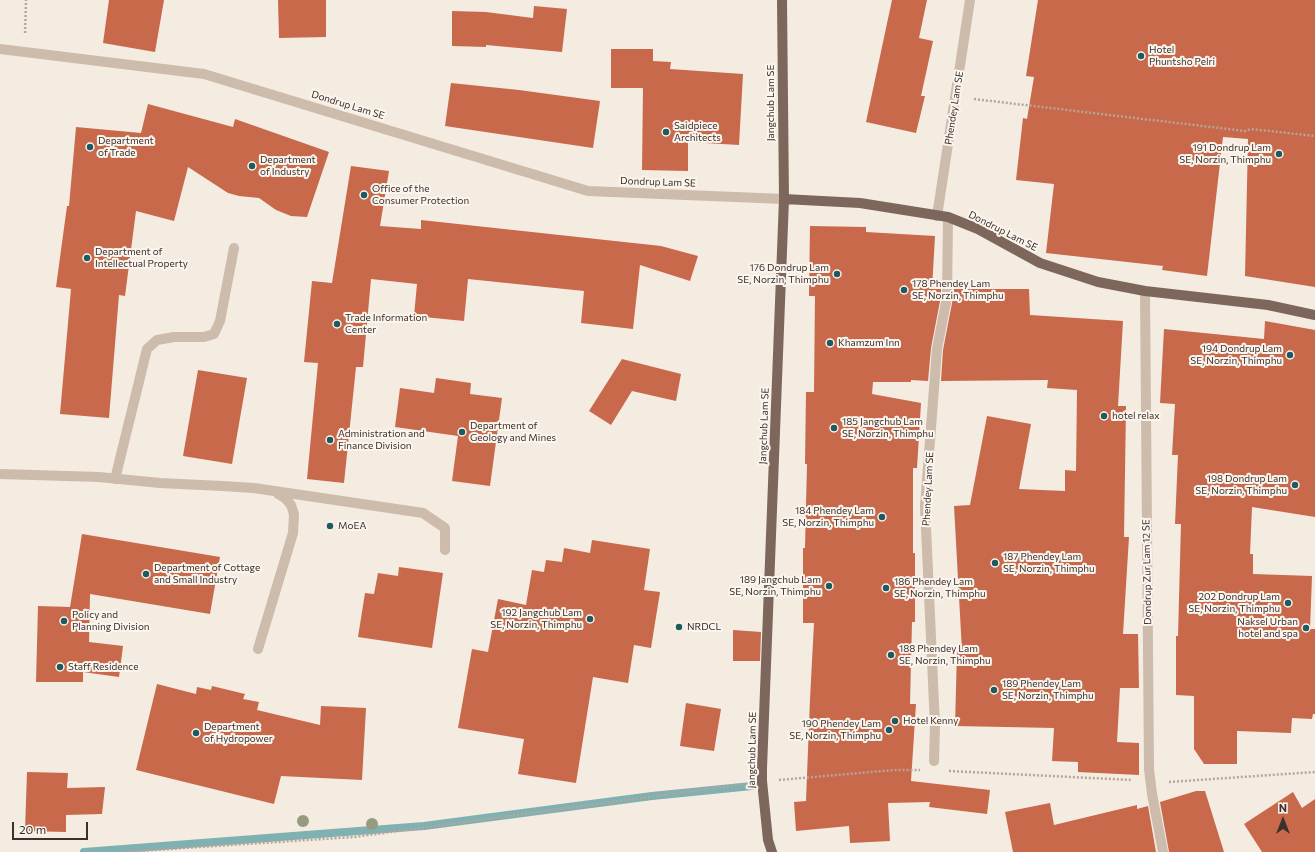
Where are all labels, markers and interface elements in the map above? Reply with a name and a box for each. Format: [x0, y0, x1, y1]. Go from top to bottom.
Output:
place label: Hotel Phuntsho Pelri [1149, 44, 1215, 68]
marker: Hotel Phuntsho Pelri [1136, 51, 1146, 61]
street label: Jangchub Lam SE [765, 65, 777, 141]
street label: Phendey Lam SE [942, 70, 966, 146]
street label: Dondrup Lam SE [310, 88, 386, 122]
place label: Saidpiece Architects [674, 120, 721, 144]
marker: Saidpiece Architects [661, 127, 671, 137]
place label: Department of Trade [98, 135, 154, 158]
marker: Department of Trade [85, 142, 95, 152]
place label: 191 Dondrup Lam SE, Norzin, Thimphu [1179, 142, 1271, 166]
marker: 191 Dondrup Lam SE, Norzin, Thimphu [1274, 149, 1284, 159]
place label: Department of Industry [260, 154, 316, 178]
marker: Department of Industry [247, 161, 257, 171]
street label: Dondrup Lam SE [620, 175, 696, 189]
place label: Office of the Consumer Protection [372, 183, 469, 206]
marker: Office of the Consumer Protection [359, 190, 369, 200]
street label: Dondrup Lam SE [967, 208, 1039, 254]
place label: Department of Intellectual Property [95, 246, 188, 270]
marker: Department of Intellectual Property [82, 253, 92, 263]
place label: 176 Dondrup Lam SE, Norzin, Thimphu [737, 262, 829, 286]
marker: 176 Dondrup Lam SE, Norzin, Thimphu [832, 269, 842, 279]
place label: 178 Phendey Lam SE, Norzin, Thimphu [912, 278, 1004, 302]
marker: 178 Phendey Lam SE, Norzin, Thimphu [899, 285, 909, 295]
place label: Trade Information Center [345, 312, 427, 336]
marker: Trade Information Center [332, 319, 342, 329]
place label: Khamzum Inn [838, 337, 900, 349]
marker: Khamzum Inn [825, 338, 835, 348]
place label: 194 Dondrup Lam SE, Norzin, Thimphu [1190, 343, 1282, 366]
marker: 194 Dondrup Lam SE, Norzin, Thimphu [1285, 350, 1295, 360]
street label: Jangchub Lam SE [757, 387, 771, 465]
place label: hotel relax [1112, 410, 1160, 422]
marker: hotel relax [1099, 411, 1109, 421]
place label: 185 Jangchub Lam SE, Norzin, Thimphu [842, 416, 934, 440]
place label: Department of Geology and Mines [470, 420, 556, 444]
marker: 185 Jangchub Lam SE, Norzin, Thimphu [829, 423, 839, 433]
marker: Department of Geology and Mines [457, 427, 467, 437]
place label: Administration and Finance Division [338, 428, 425, 452]
marker: Administration and Finance Division [325, 435, 335, 445]
street label: Phendey Lam SE [920, 452, 936, 526]
place label: 198 Dondrup Lam SE, Norzin, Thimphu [1195, 473, 1287, 496]
marker: 198 Dondrup Lam SE, Norzin, Thimphu [1290, 480, 1300, 490]
place label: 184 Phendey Lam SE, Norzin, Thimphu [782, 505, 874, 528]
marker: 184 Phendey Lam SE, Norzin, Thimphu [877, 512, 887, 522]
street label: Dondrup Zur Lam 12 SE [1140, 519, 1154, 625]
place label: MoEA [338, 520, 366, 532]
marker: MoEA [325, 521, 335, 531]
place label: 187 Phendey Lam SE, Norzin, Thimphu [1003, 551, 1095, 574]
marker: 187 Phendey Lam SE, Norzin, Thimphu [990, 558, 1000, 568]
place label: Department of Cottage and Small Industry [154, 562, 260, 586]
marker: Department of Cottage and Small Industry [141, 569, 151, 579]
place label: 189 Jangchub Lam SE, Norzin, Thimphu [729, 574, 821, 598]
place label: 186 Phendey Lam SE, Norzin, Thimphu [894, 576, 986, 600]
marker: 189 Jangchub Lam SE, Norzin, Thimphu [824, 581, 834, 591]
marker: 186 Phendey Lam SE, Norzin, Thimphu [881, 583, 891, 593]
place label: 202 Dondrup Lam SE, Norzin, Thimphu [1188, 591, 1280, 614]
marker: 202 Dondrup Lam SE, Norzin, Thimphu [1283, 598, 1293, 608]
place label: 192 Jangchub Lam SE, Norzin, Thimphu [490, 607, 582, 630]
place label: Policy and Planning Division [72, 609, 150, 632]
marker: 192 Jangchub Lam SE, Norzin, Thimphu [585, 614, 595, 624]
marker: Policy and Planning Division [59, 616, 69, 626]
place label: Naksel Urban hotel and spa [1237, 616, 1298, 640]
place label: NRDCL [687, 621, 721, 633]
marker: NRDCL [674, 622, 684, 632]
marker: Naksel Urban hotel and spa [1301, 623, 1311, 633]
place label: 188 Phendey Lam SE, Norzin, Thimphu [899, 643, 991, 666]
marker: 188 Phendey Lam SE, Norzin, Thimphu [886, 650, 896, 660]
place label: Staff Residence [68, 661, 138, 673]
marker: Staff Residence [55, 662, 65, 672]
place label: 189 Phendey Lam SE, Norzin, Thimphu [1002, 678, 1094, 702]
marker: 189 Phendey Lam SE, Norzin, Thimphu [989, 685, 999, 695]
street label: Jangchub Lam SE [745, 712, 759, 788]
place label: Hotel Kenny [903, 715, 958, 727]
marker: Hotel Kenny [890, 716, 900, 726]
place label: 190 Phendey Lam SE, Norzin, Thimphu [789, 718, 881, 742]
place label: Department of Hydropower [204, 721, 273, 744]
marker: 190 Phendey Lam SE, Norzin, Thimphu [884, 725, 894, 735]
marker: Department of Hydropower [191, 728, 201, 738]
north arrow [1263, 800, 1303, 840]
text: N [1279, 801, 1287, 814]
scale bar [14, 814, 90, 840]
text: 20 m [19, 822, 46, 836]

